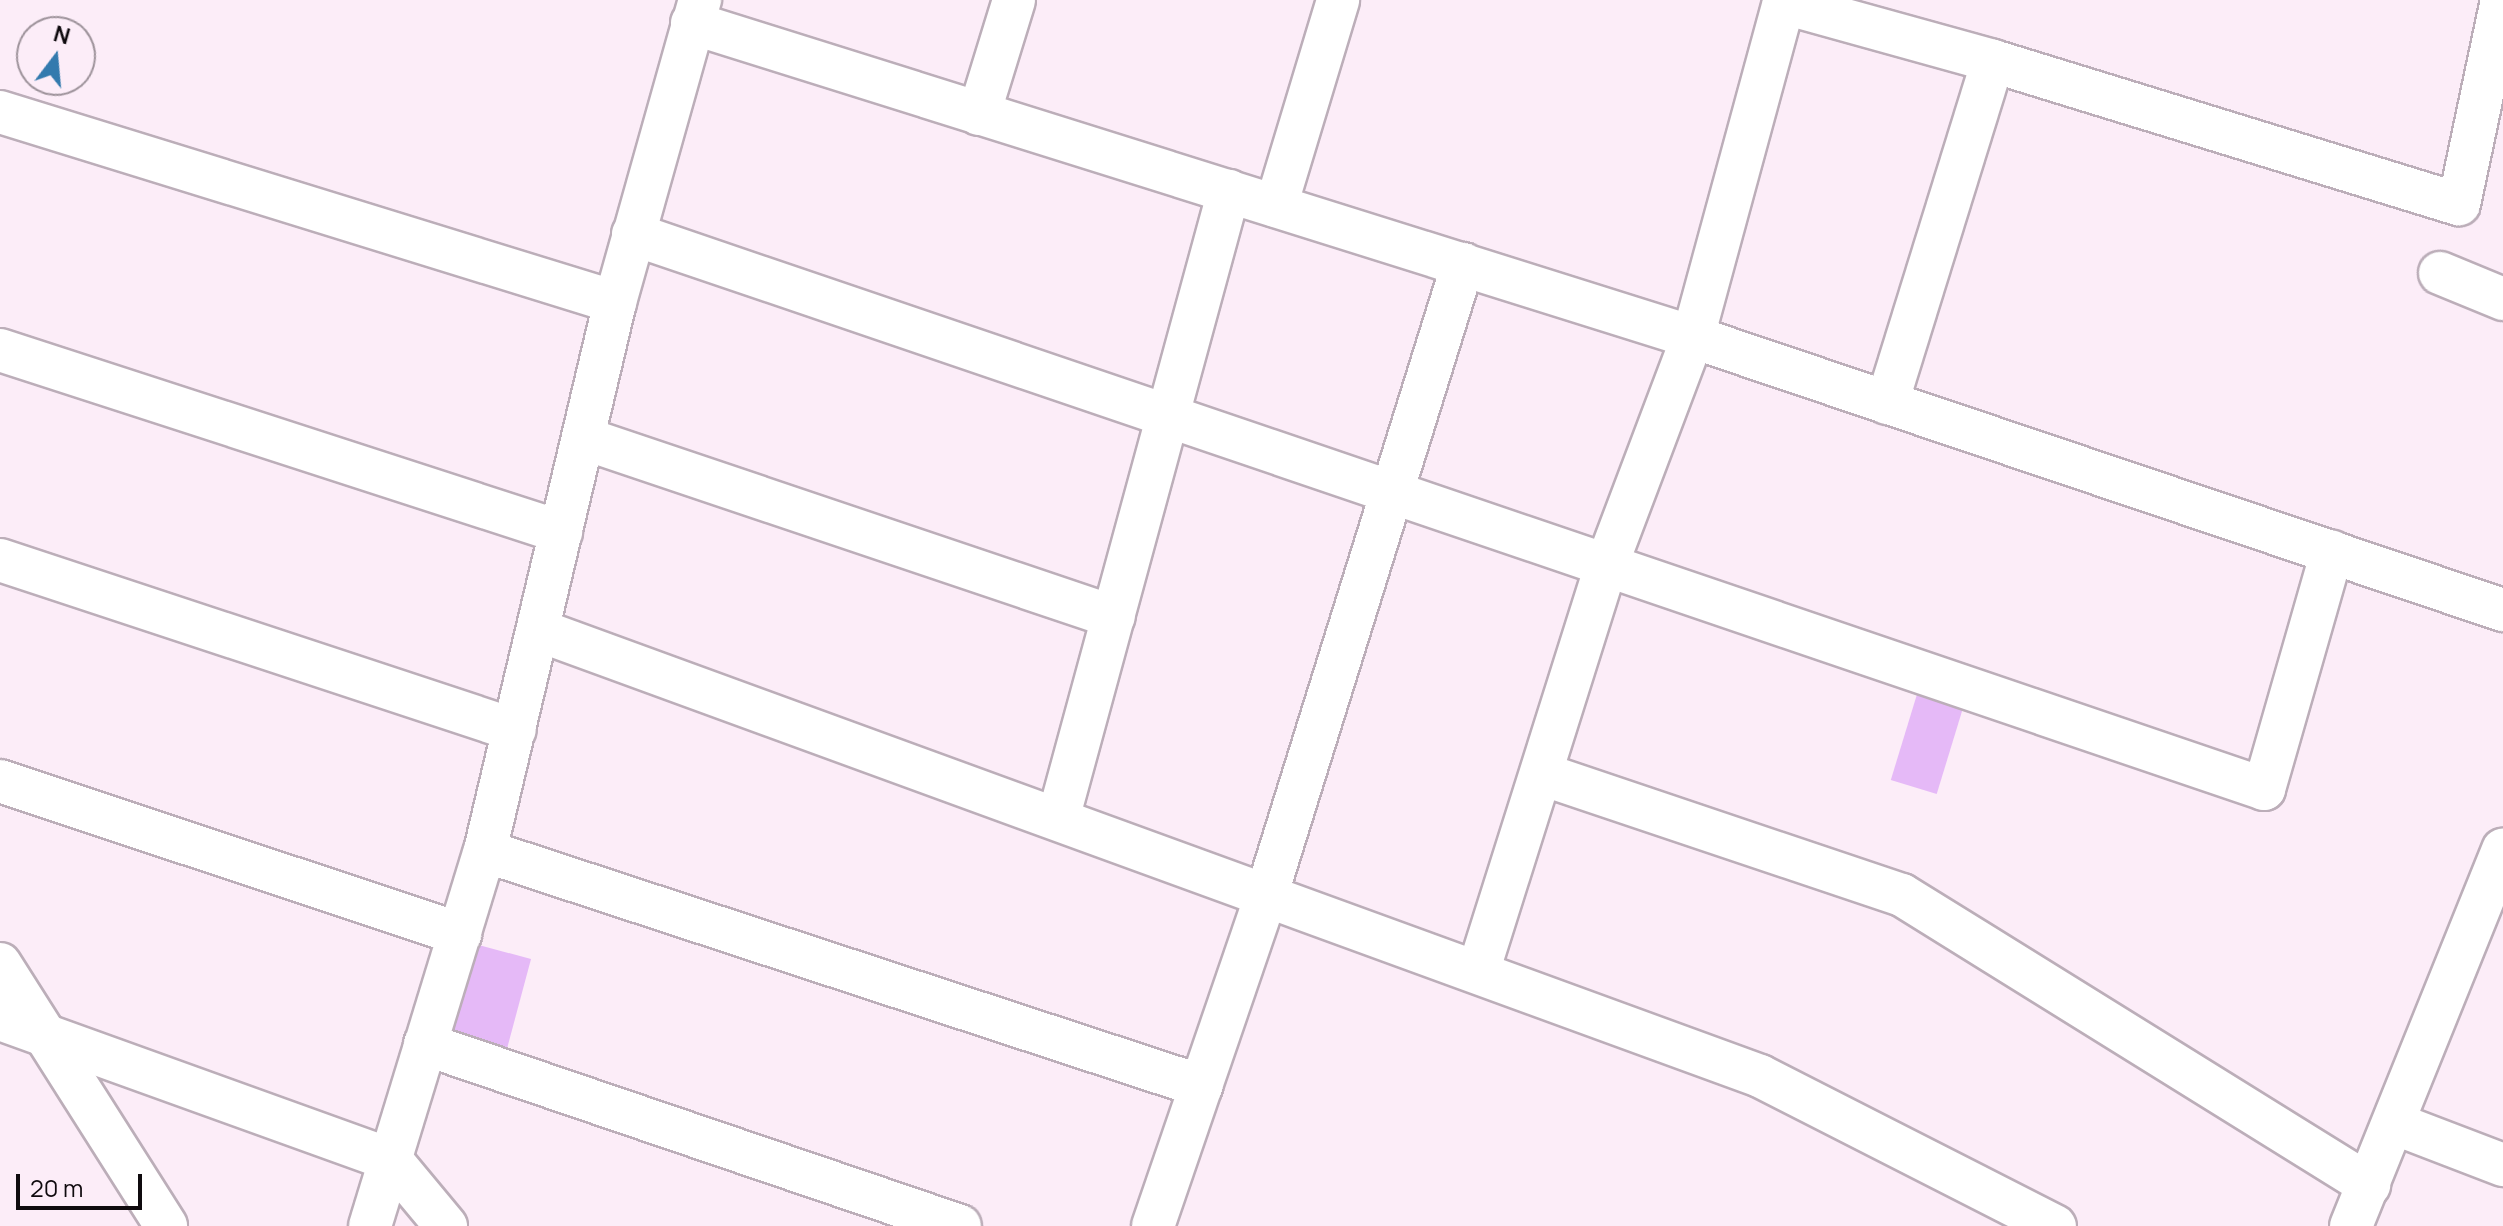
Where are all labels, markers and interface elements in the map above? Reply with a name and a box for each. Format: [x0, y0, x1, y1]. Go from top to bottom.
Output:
north arrow [16, 16, 96, 96]
text: N [50, 18, 74, 51]
scale bar [20, 1158, 146, 1208]
text: 20 m [30, 1171, 83, 1204]

